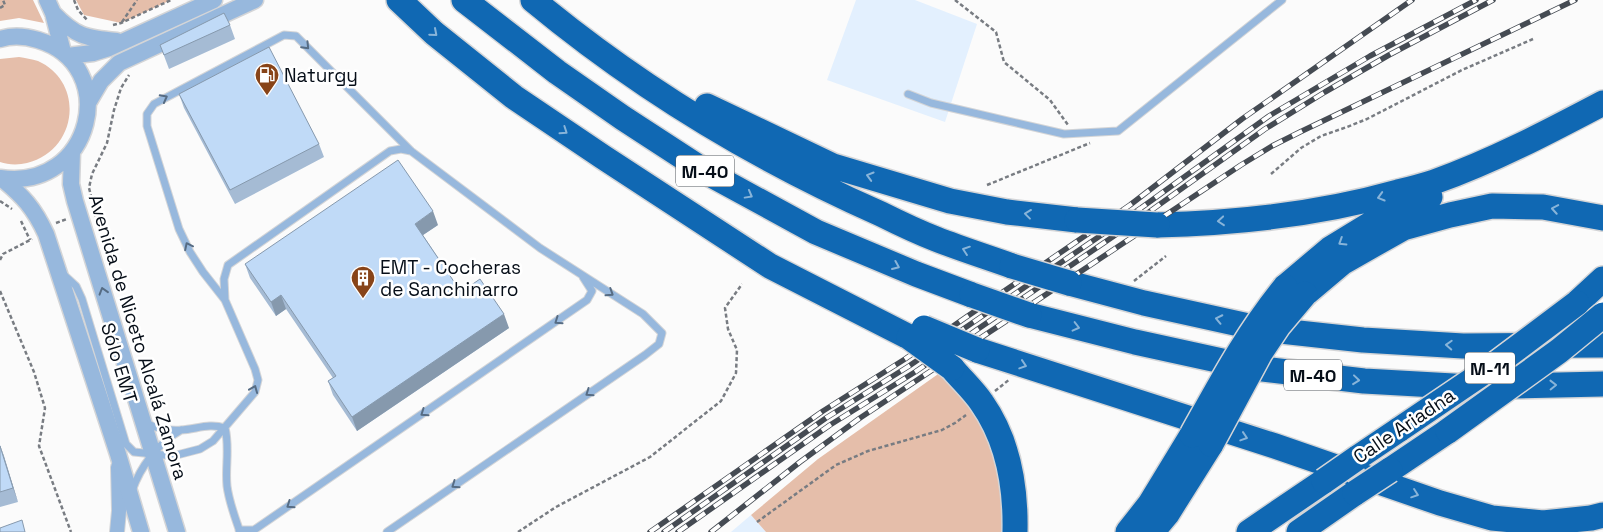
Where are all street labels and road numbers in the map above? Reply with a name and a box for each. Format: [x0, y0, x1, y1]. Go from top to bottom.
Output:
road number: M-40 [676, 156, 734, 187]
street label: Avenida de Niceto Alcalá Zamora [83, 191, 193, 483]
street label: Sólo EMT [95, 320, 143, 406]
road number: M-11 [1465, 352, 1515, 383]
road number: M-40 [1284, 360, 1342, 390]
street label: Calle Ariadna [1348, 383, 1460, 469]

